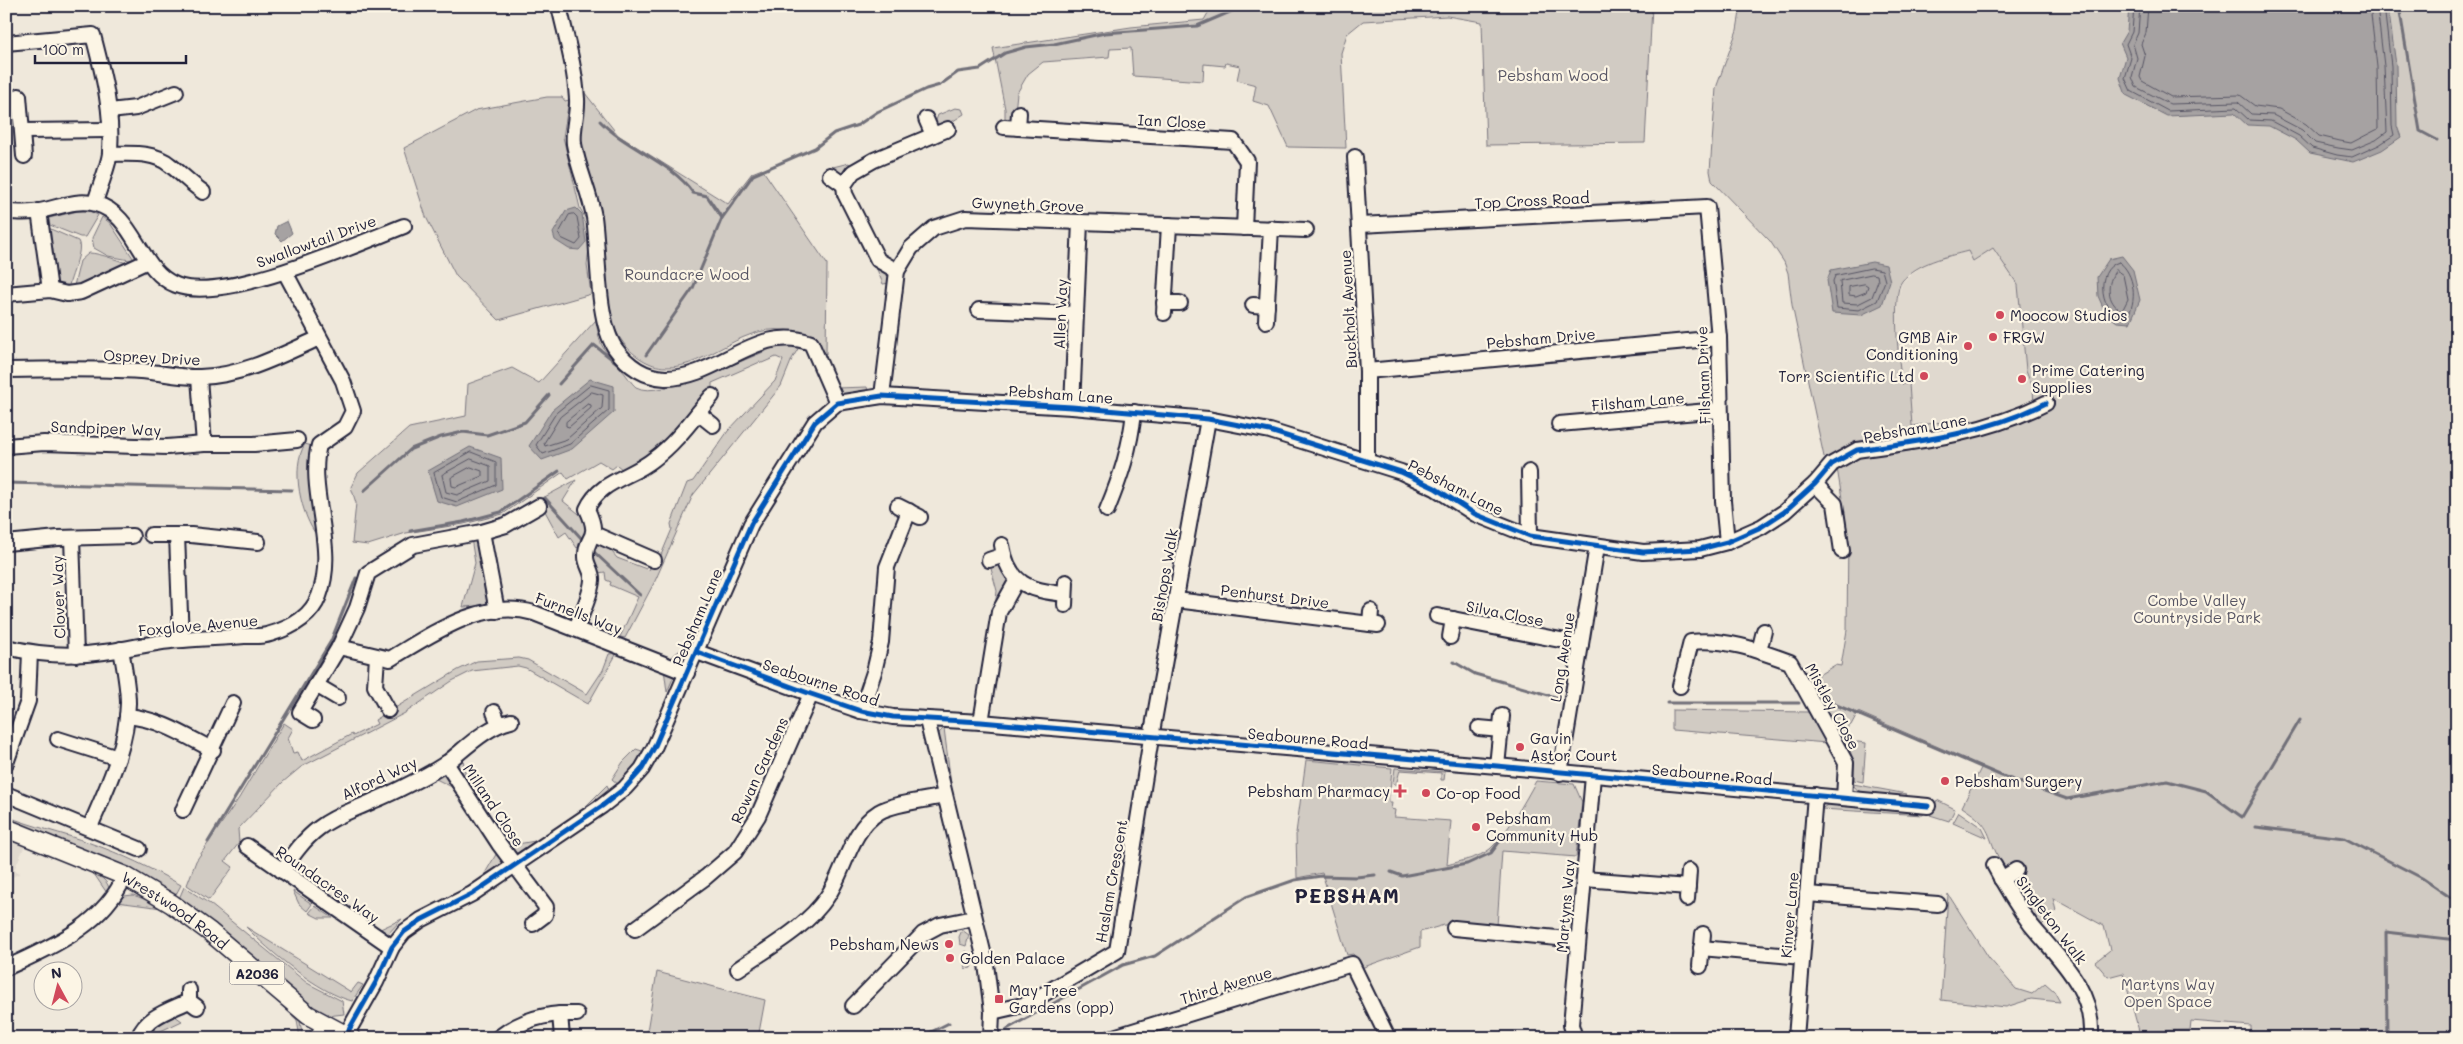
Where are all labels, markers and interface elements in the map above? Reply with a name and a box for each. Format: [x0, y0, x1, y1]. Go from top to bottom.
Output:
scale bar [35, 32, 186, 64]
text: 100 m [42, 39, 84, 59]
park label: Pebsham Wood [1498, 65, 1608, 85]
street label: Ian Close [1137, 109, 1207, 133]
street label: Top Cross Road [1474, 187, 1590, 213]
street label: Gwyneth Grove [971, 192, 1085, 216]
street label: Swallowtail Drive [253, 210, 379, 272]
street label: Buckholt Avenue [1335, 249, 1361, 369]
park label: Roundacre Wood [625, 264, 749, 284]
street label: Allen Way [1049, 278, 1071, 350]
place label: Moocow Studios [2010, 305, 2127, 325]
marker: Moocow Studios [1994, 309, 2006, 321]
street label: Pebsham Drive [1486, 323, 1596, 353]
street label: Filsham Drive [1691, 326, 1715, 424]
place label: GMB Air Conditioning [1866, 327, 1958, 364]
place label: FRGW [2003, 327, 2045, 347]
marker: FRGW [1987, 331, 1999, 343]
marker: GMB Air Conditioning [1962, 340, 1974, 352]
street label: Osprey Drive [103, 344, 201, 370]
place label: Prime Catering Supplies [2032, 360, 2145, 397]
place label: Torr Scientific Ltd [1778, 366, 1914, 386]
marker: Torr Scientific Ltd [1918, 370, 1930, 382]
marker: Prime Catering Supplies [2016, 373, 2028, 385]
street label: Pebsham Lane [1008, 380, 1114, 408]
street label: Filsham Lane [1591, 387, 1685, 415]
street label: Pebsham Lane [1862, 409, 1968, 447]
street label: Sandpiper Way [50, 416, 162, 440]
street label: Pebsham Lane [1405, 454, 1507, 520]
street label: Bishops Walk [1146, 527, 1182, 623]
street label: Clover Way [47, 555, 69, 639]
street label: Pebsham Lane [667, 565, 727, 669]
street label: Penhurst Drive [1220, 579, 1330, 613]
street label: Furnells Way [533, 587, 626, 639]
park label: Combe Valley Countryside Park [2133, 590, 2261, 627]
street label: Silva Close [1464, 596, 1546, 630]
street label: Foxglove Avenue [137, 610, 259, 640]
street label: Long Avenue [1545, 611, 1579, 703]
street label: Seabourne Road [760, 654, 882, 710]
street label: Mistley Close [1801, 659, 1865, 753]
street label: Rowan Gardens [726, 714, 792, 826]
street label: Seabourne Road [1247, 723, 1369, 753]
place label: Gavin Astor Court [1530, 728, 1617, 765]
marker: Gavin Astor Court [1514, 741, 1526, 753]
street label: Alford Way [338, 752, 420, 804]
street label: Seabourne Road [1651, 759, 1773, 789]
street label: Milland Close [459, 760, 529, 850]
place label: Pebsham Surgery [1955, 771, 2083, 791]
marker: Pebsham Surgery [1939, 775, 1951, 787]
place label: Pebsham Pharmacy [1248, 781, 1390, 801]
place label: Co-op Food [1436, 783, 1521, 803]
marker: Pebsham Pharmacy [1394, 785, 1406, 797]
marker: Co-op Food [1420, 787, 1432, 799]
place label: Pebsham Community Hub [1486, 808, 1598, 845]
street label: Haslam Crescent [1090, 818, 1132, 944]
marker: Pebsham Community Hub [1470, 821, 1482, 833]
street label: Roundacres Way [272, 841, 384, 927]
street label: Martyns Way [1551, 858, 1579, 954]
street label: Wrestwood Road [118, 866, 233, 953]
street label: Kinver Lane [1775, 871, 1803, 959]
street label: Singleton Walk [2012, 872, 2092, 968]
district label: PEBSHAM [1294, 882, 1400, 908]
place label: Pebsham News [830, 934, 939, 954]
marker: Pebsham News [943, 938, 955, 950]
place label: Golden Palace [960, 948, 1065, 968]
marker: Golden Palace [944, 952, 956, 964]
road number: A2036 [230, 961, 284, 984]
north arrow [32, 962, 82, 1012]
street label: Third Avenue [1178, 962, 1274, 1008]
text: N [50, 963, 63, 983]
park label: Martyns Way Open Space [2121, 974, 2215, 1011]
place label: May Tree Gardens (opp) [1009, 980, 1114, 1017]
marker: May Tree Gardens (opp) [993, 993, 1005, 1005]

